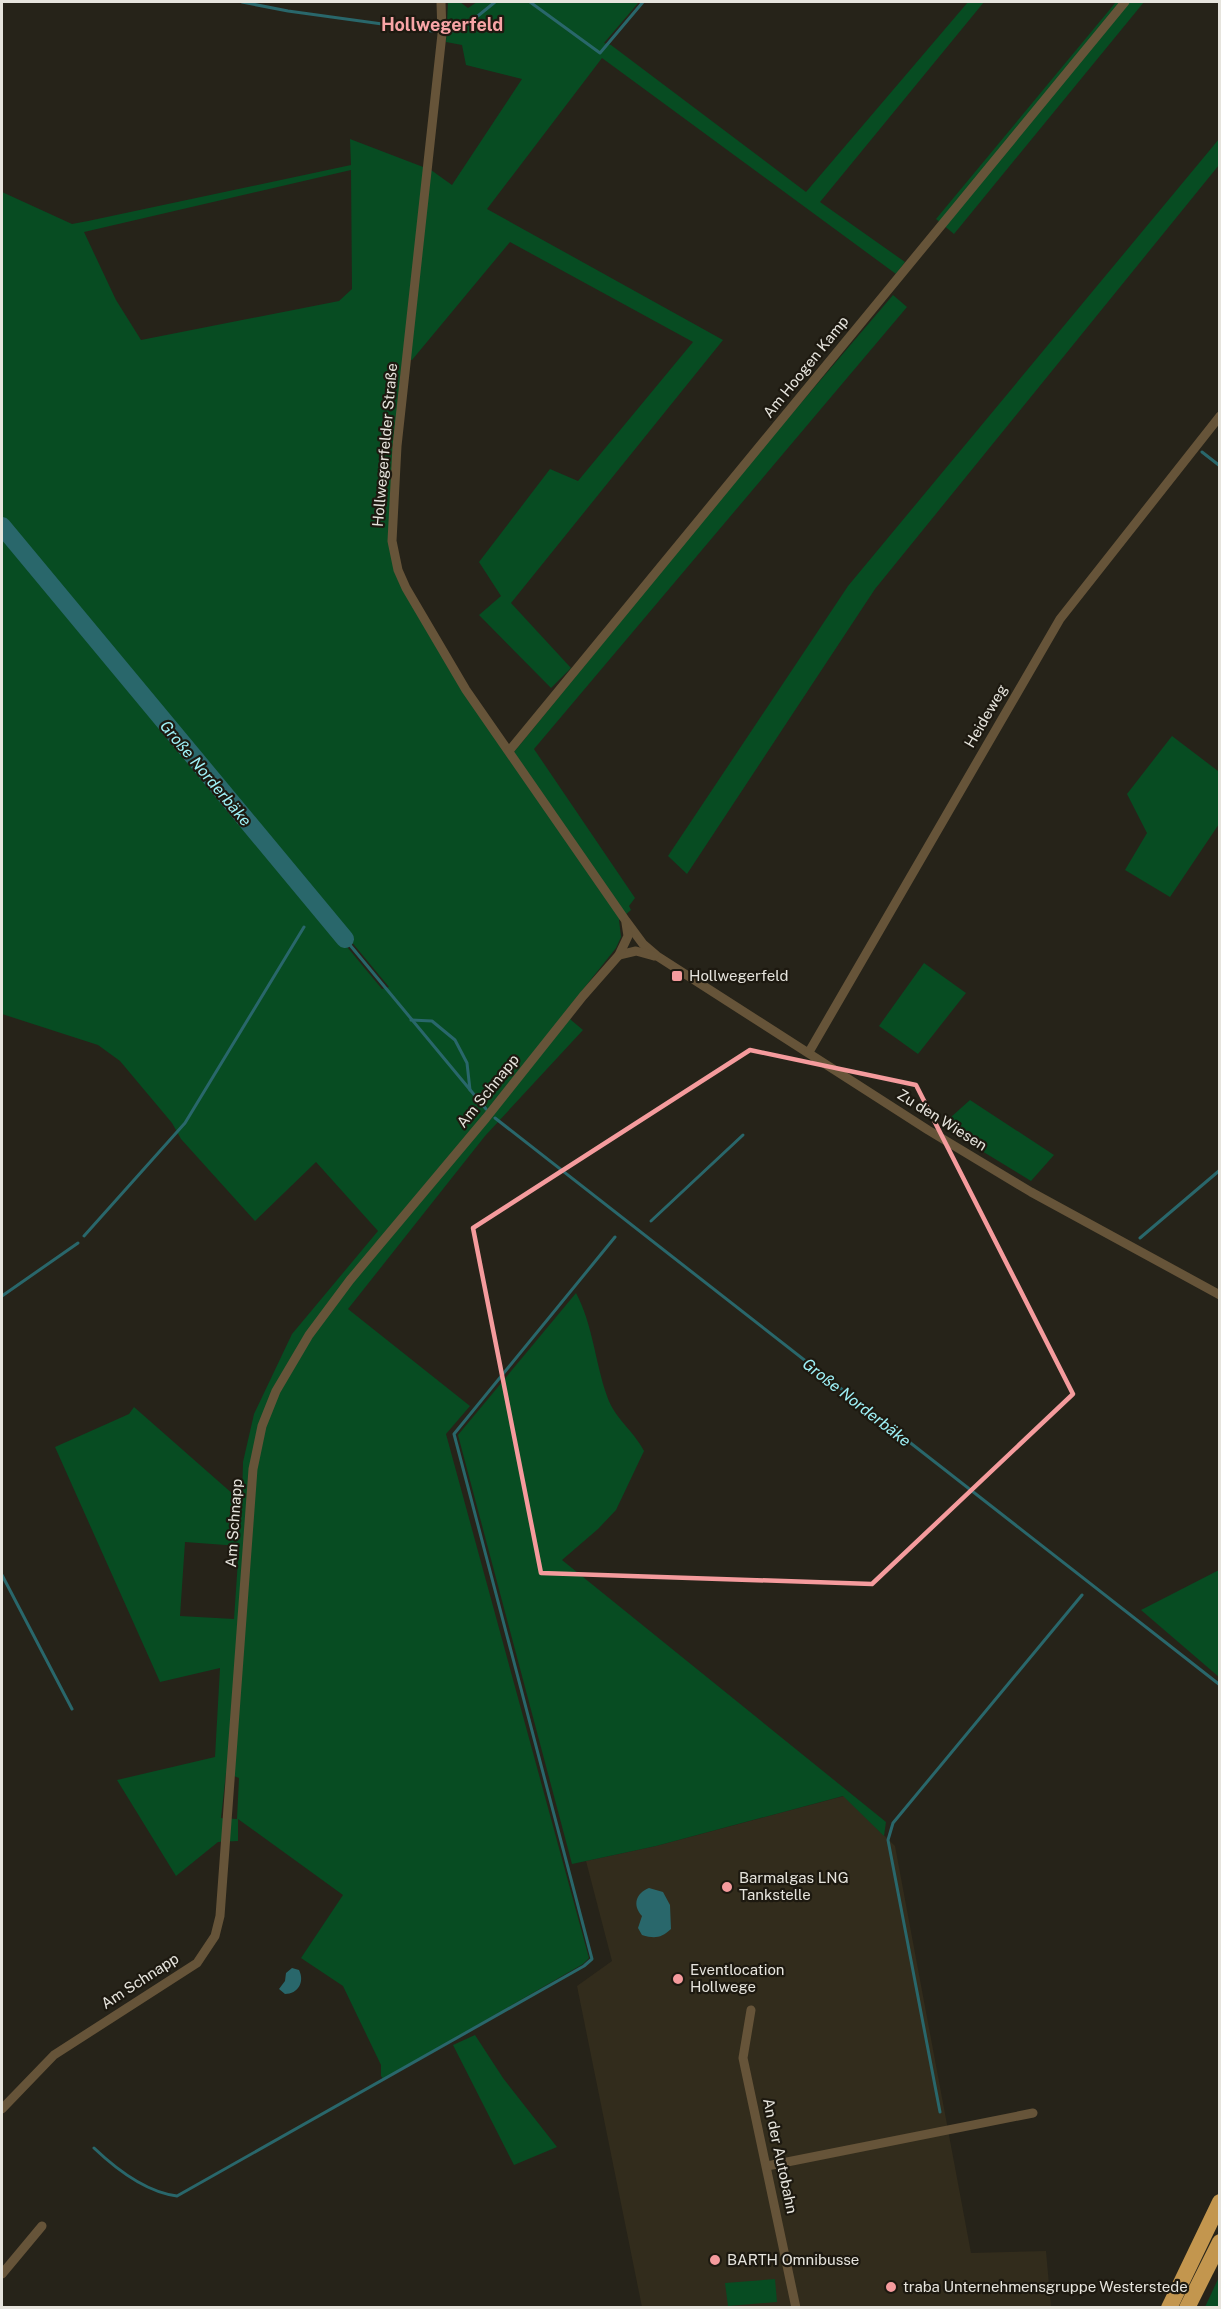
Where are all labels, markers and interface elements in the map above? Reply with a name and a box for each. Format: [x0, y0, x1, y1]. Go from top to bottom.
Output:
district label: Hollwegerfeld [381, 14, 503, 35]
street label: Am Hoogen Kamp [759, 312, 852, 421]
street label: Hollwegerfelder Straße [369, 362, 400, 528]
street label: Heideweg [961, 681, 1010, 750]
water label: Große Norderbäke [156, 717, 256, 830]
place label: Hollwegerfeld [689, 967, 788, 984]
marker: Hollwegerfeld [670, 969, 684, 983]
street label: Am Schnapp [453, 1051, 522, 1131]
street label: Zu den Wiesen [894, 1085, 990, 1154]
water label: Große Norderbäke [799, 1354, 915, 1451]
street label: Am Schnapp [222, 1478, 245, 1568]
place label: Barmalgas LNG Tankstelle [739, 1869, 849, 1903]
marker: Barmalgas LNG Tankstelle [720, 1880, 734, 1894]
street label: Am Schnapp [98, 1949, 182, 2012]
place label: Eventlocation Hollwege [690, 1961, 785, 1995]
marker: Eventlocation Hollwege [671, 1972, 685, 1986]
street label: An der Autobahn [760, 2097, 801, 2215]
place label: BARTH Omnibusse [727, 2251, 859, 2268]
marker: BARTH Omnibusse [708, 2253, 722, 2267]
place label: traba Unternehmensgruppe Westerstede [903, 2278, 1188, 2295]
marker: traba Unternehmensgruppe Westerstede [884, 2280, 898, 2294]

